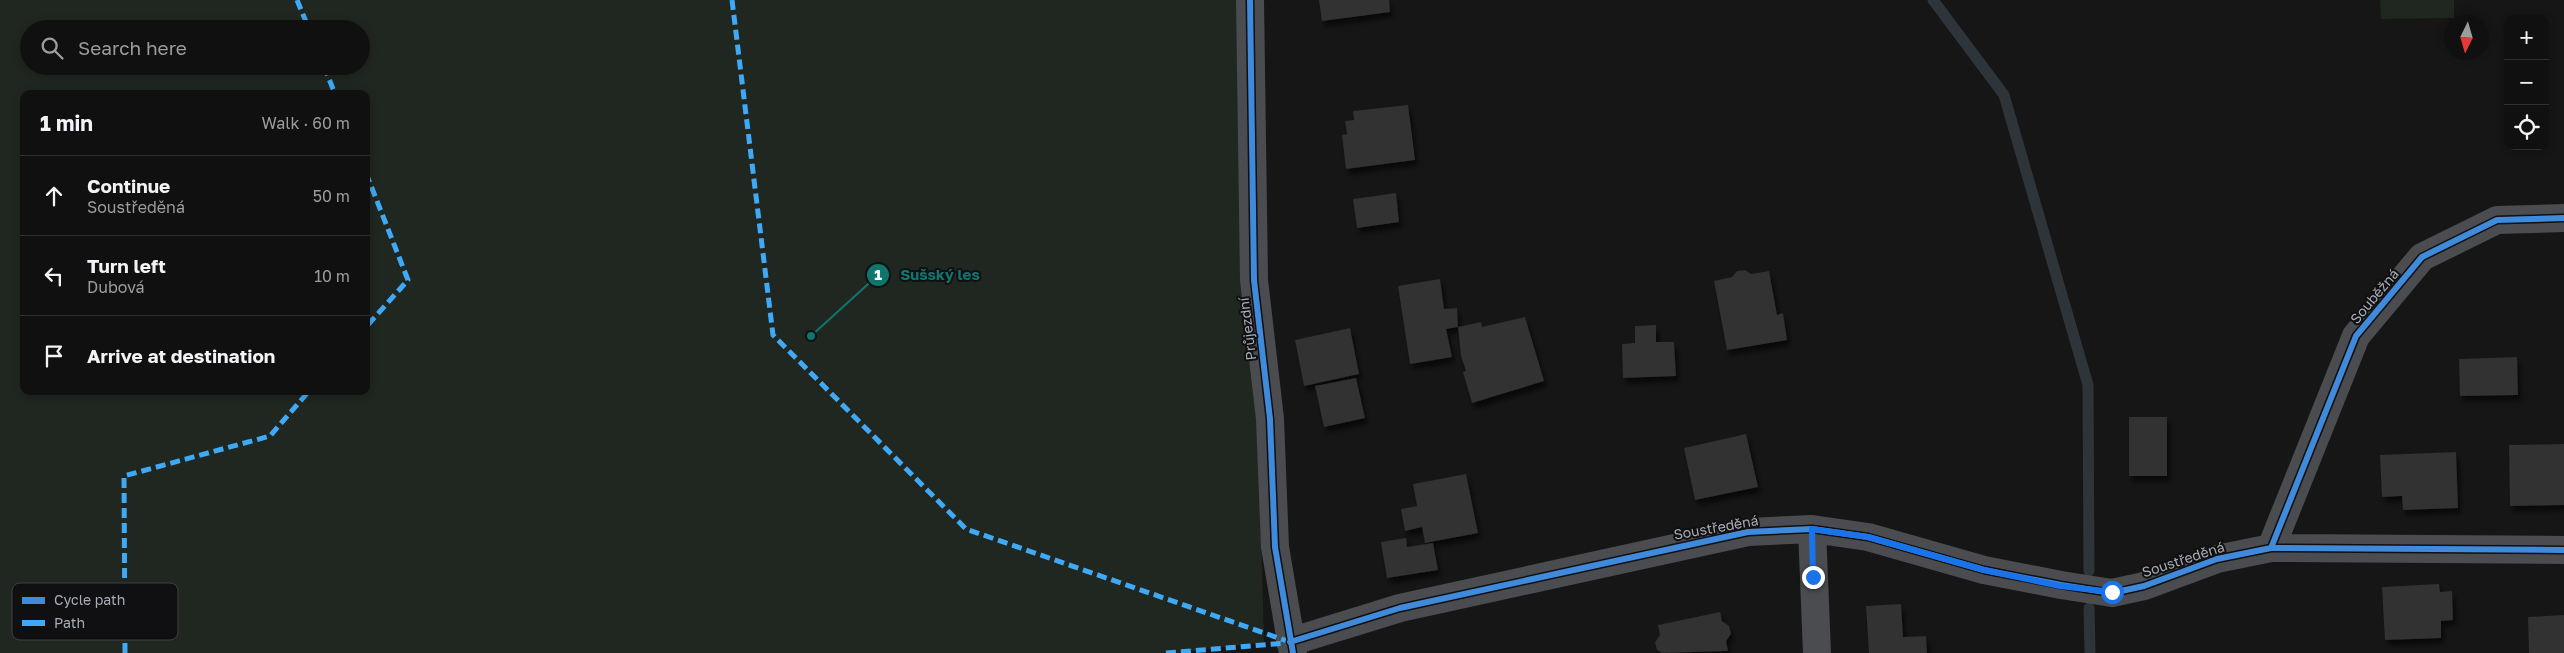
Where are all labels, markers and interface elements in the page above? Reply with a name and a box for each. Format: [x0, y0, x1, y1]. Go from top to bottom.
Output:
north arrow [2444, 15, 2489, 60]
map controls [2504, 15, 2549, 150]
button: + [2504, 15, 2549, 60]
search box [20, 20, 370, 75]
icon: search [38, 34, 66, 62]
text: Search here [78, 36, 187, 59]
button: − [2504, 60, 2549, 105]
button: locate [2504, 105, 2549, 150]
text: 1 min [40, 110, 93, 136]
text: Walk · 60 m [262, 113, 350, 133]
text: Continue [87, 174, 170, 197]
icon: ahead [40, 182, 68, 210]
text: 50 m [313, 186, 350, 206]
text: Soustředěná [87, 197, 185, 217]
text: Turn left [87, 254, 166, 277]
callout: Sušský les [865, 260, 990, 290]
icon: left [40, 262, 68, 290]
text: 1 [874, 265, 882, 283]
text: Sušský les [900, 265, 980, 283]
street label: Souběžná [2346, 265, 2402, 327]
text: 10 m [314, 266, 350, 286]
text: Dubová [87, 277, 145, 297]
street label: Průjezdní [1235, 295, 1259, 361]
icon: arrive [40, 342, 68, 370]
text: Arrive at destination [87, 344, 275, 367]
street label: Soustředěná [1672, 511, 1760, 543]
street label: Soustředěná [2140, 538, 2226, 580]
route end [1802, 566, 1825, 589]
route start [2101, 581, 2124, 604]
legend [12, 583, 178, 640]
text: Cycle path [54, 591, 125, 608]
text: Path [54, 614, 85, 631]

